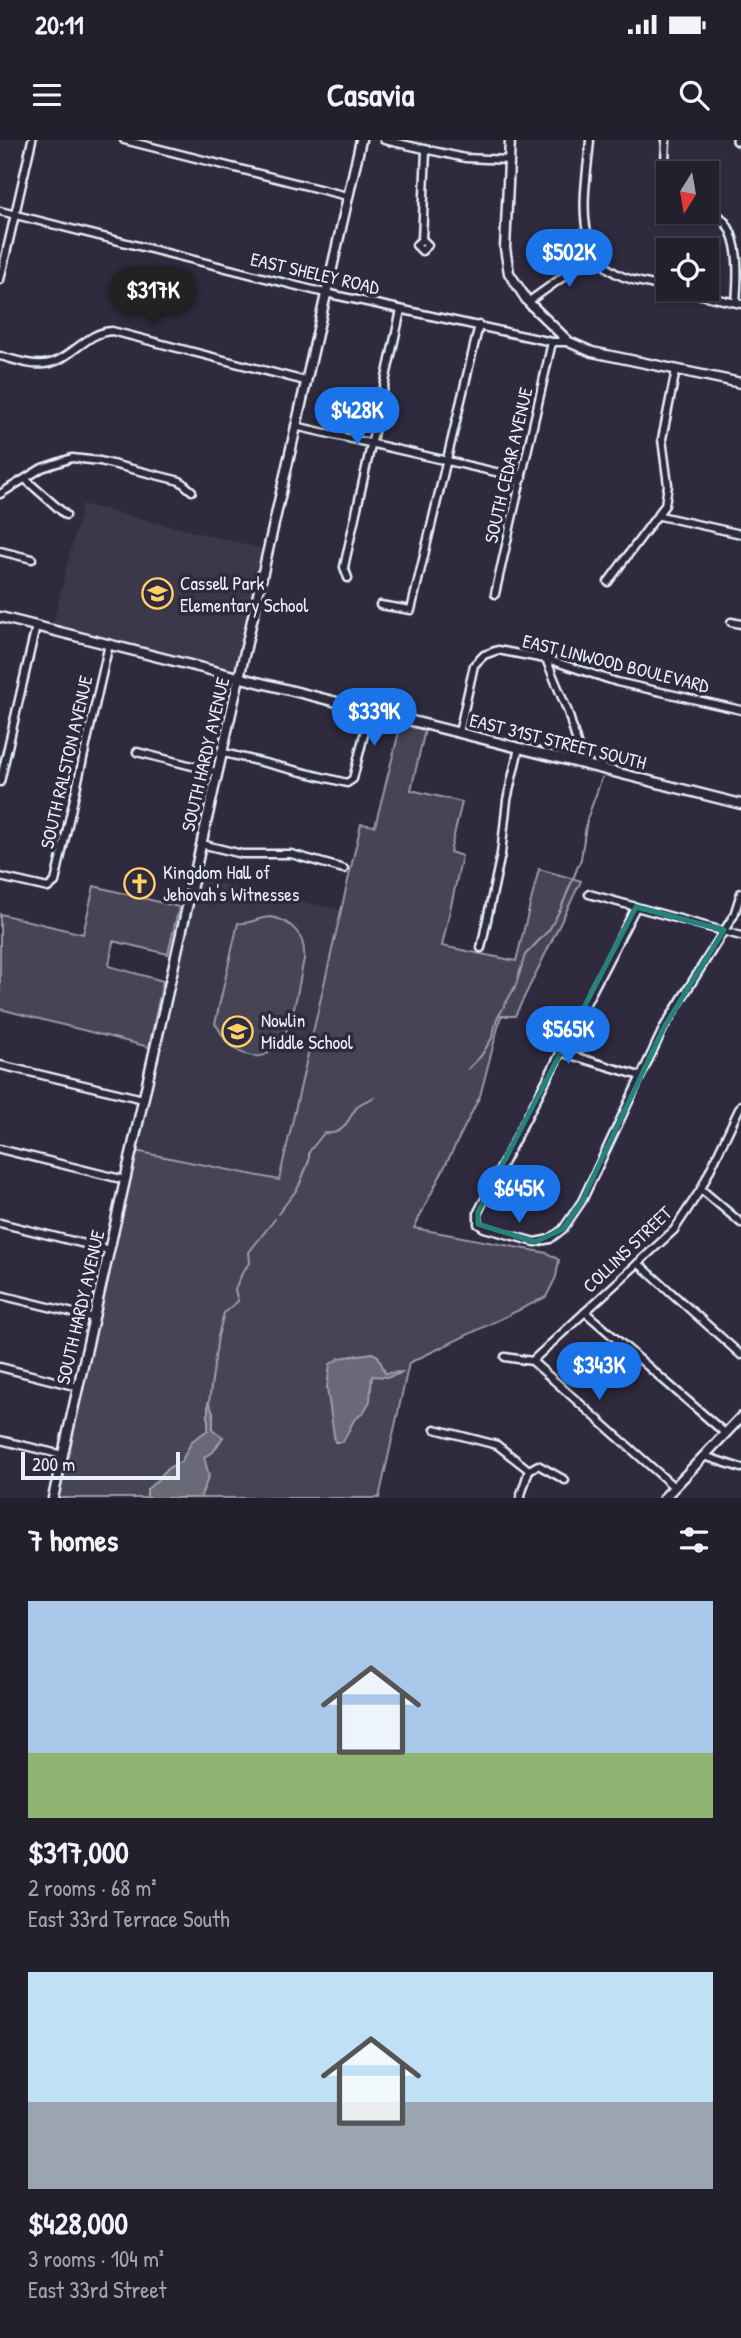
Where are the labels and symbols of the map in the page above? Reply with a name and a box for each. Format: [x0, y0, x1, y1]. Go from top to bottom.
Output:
north arrow [656, 161, 719, 224]
pin: $502K [520, 230, 618, 289]
street label: EAST SHELEY ROAD [248, 246, 382, 300]
pin: $317K [104, 268, 202, 327]
street label: SOUTH CEDAR AVENUE [477, 384, 539, 546]
pin: $428K [308, 387, 406, 447]
place label: Cassell Park Elementary School [180, 570, 309, 618]
school or university icon: Cassell Park Elementary School [140, 577, 174, 611]
street label: EAST LINWOOD BOULEVARD [520, 627, 712, 699]
street label: SOUTH RALSTON AVENUE [33, 672, 99, 851]
street label: SOUTH HARDY AVENUE [175, 674, 236, 834]
pin: $339K [325, 688, 423, 748]
street label: EAST 31ST STREET SOUTH [467, 707, 649, 776]
place label: Kingdom Hall of Jehovah's Witnesses [163, 859, 299, 907]
church icon: Kingdom Hall of Jehovah's Witnesses [123, 866, 157, 900]
pin: $565K [519, 1006, 617, 1066]
place label: Nowlin Middle School [261, 1007, 354, 1055]
school or university icon: Nowlin Middle School [221, 1014, 255, 1048]
pin: $645K [470, 1166, 568, 1225]
street label: COLLINS STREET [577, 1199, 678, 1298]
street label: SOUTH HARDY AVENUE [50, 1227, 111, 1387]
pin: $343K [550, 1342, 648, 1402]
scale bar [21, 1449, 180, 1481]

